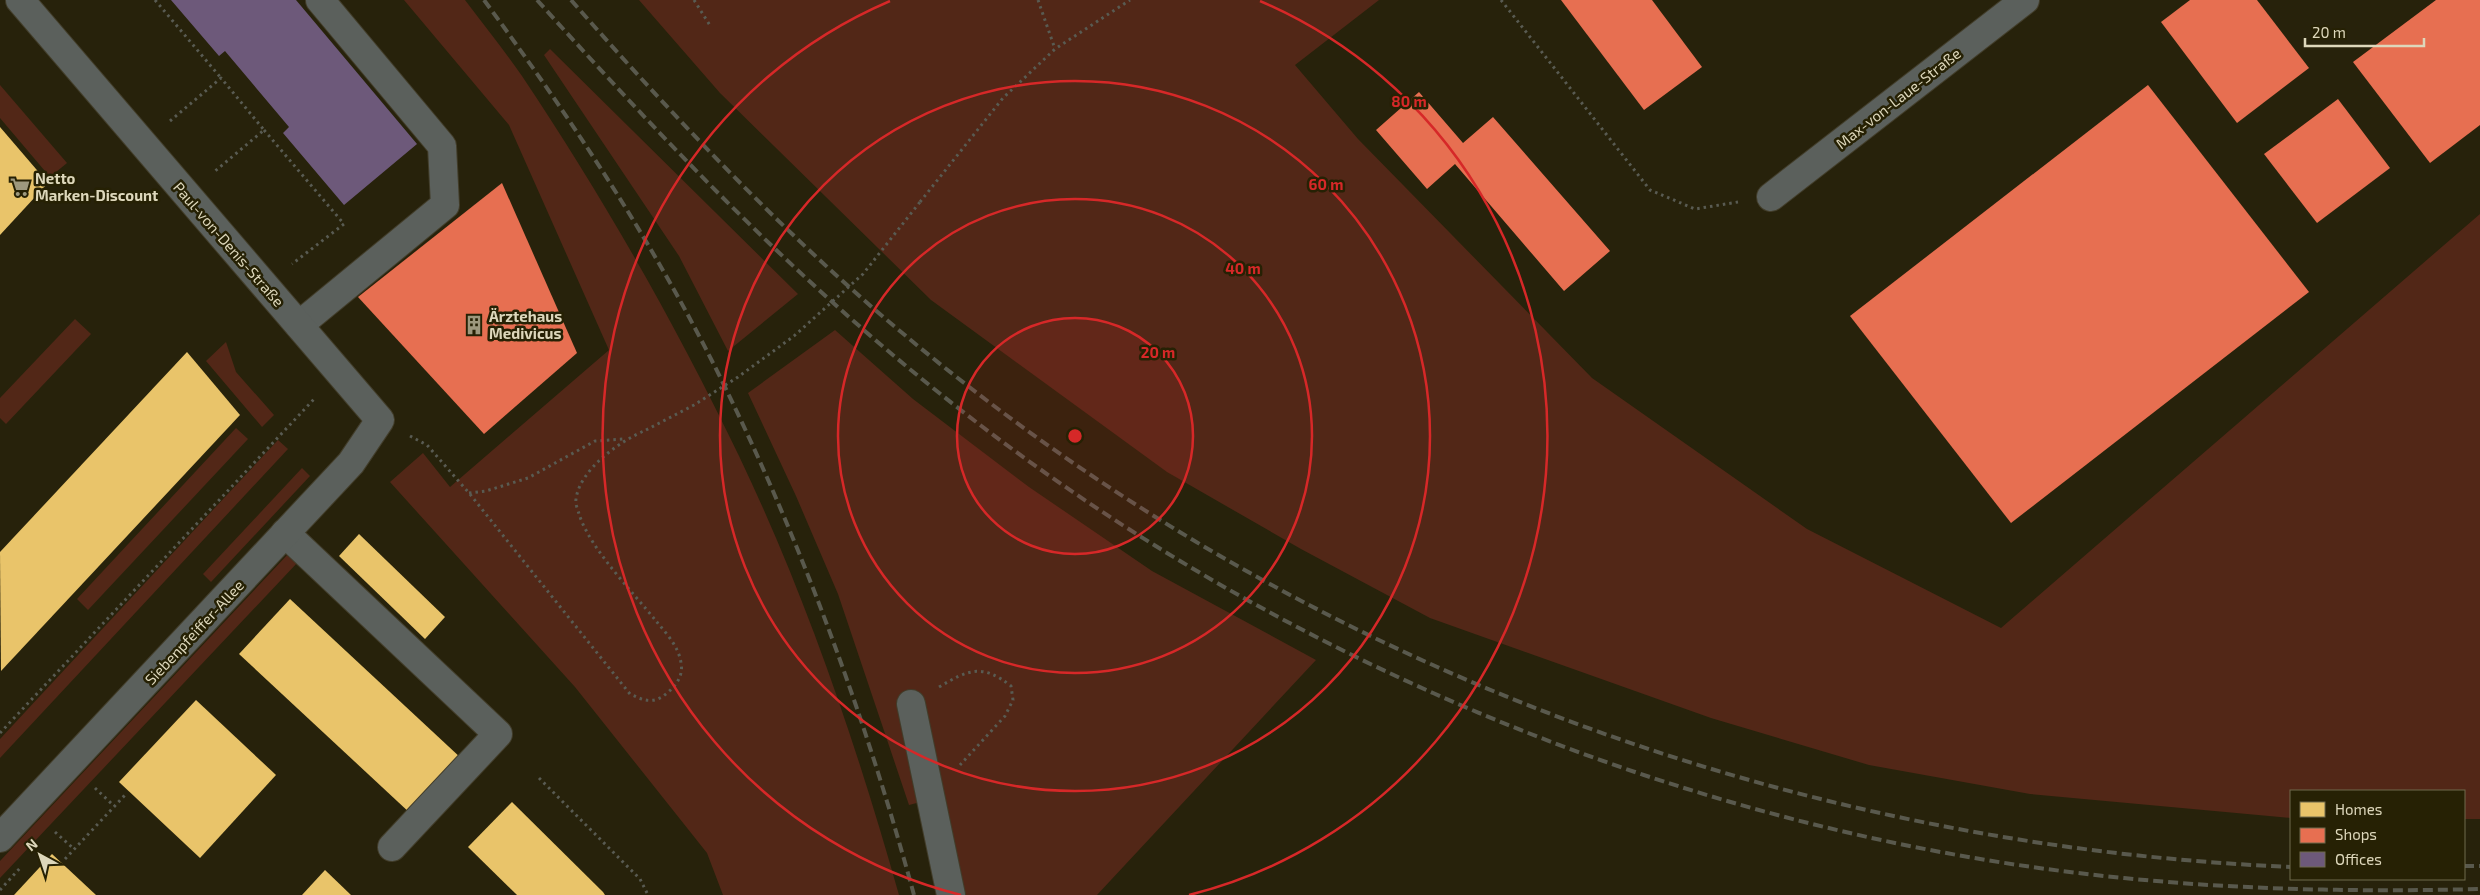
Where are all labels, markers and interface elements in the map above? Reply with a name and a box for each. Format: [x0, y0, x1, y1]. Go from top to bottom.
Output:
scale bar [2305, 15, 2424, 47]
text: 20 m [2312, 23, 2346, 41]
street label: Max-von-Laue-Straße [1832, 44, 1964, 152]
text: 80 m [1391, 92, 1427, 110]
place label: Netto Marken-Discount [35, 169, 158, 204]
text: 60 m [1309, 175, 1343, 193]
supermarket icon: Netto Marken-Discount [9, 176, 31, 198]
street label: Paul-von-Denis-Straße [170, 178, 288, 310]
text: 40 m [1225, 259, 1261, 277]
place label: Ärztehaus Medivicus [489, 307, 562, 342]
building icon: Ärztehaus Medivicus [463, 314, 485, 336]
text: 20 m [1141, 343, 1175, 361]
centre of rings [1066, 427, 1084, 445]
street label: Siebenpfeiffer-Allee [141, 576, 247, 688]
legend [2290, 790, 2465, 880]
text: Homes [2335, 800, 2382, 818]
text: Shops [2335, 825, 2377, 843]
north arrow [15, 830, 65, 880]
text: N [22, 835, 41, 854]
text: Offices [2335, 850, 2382, 868]

